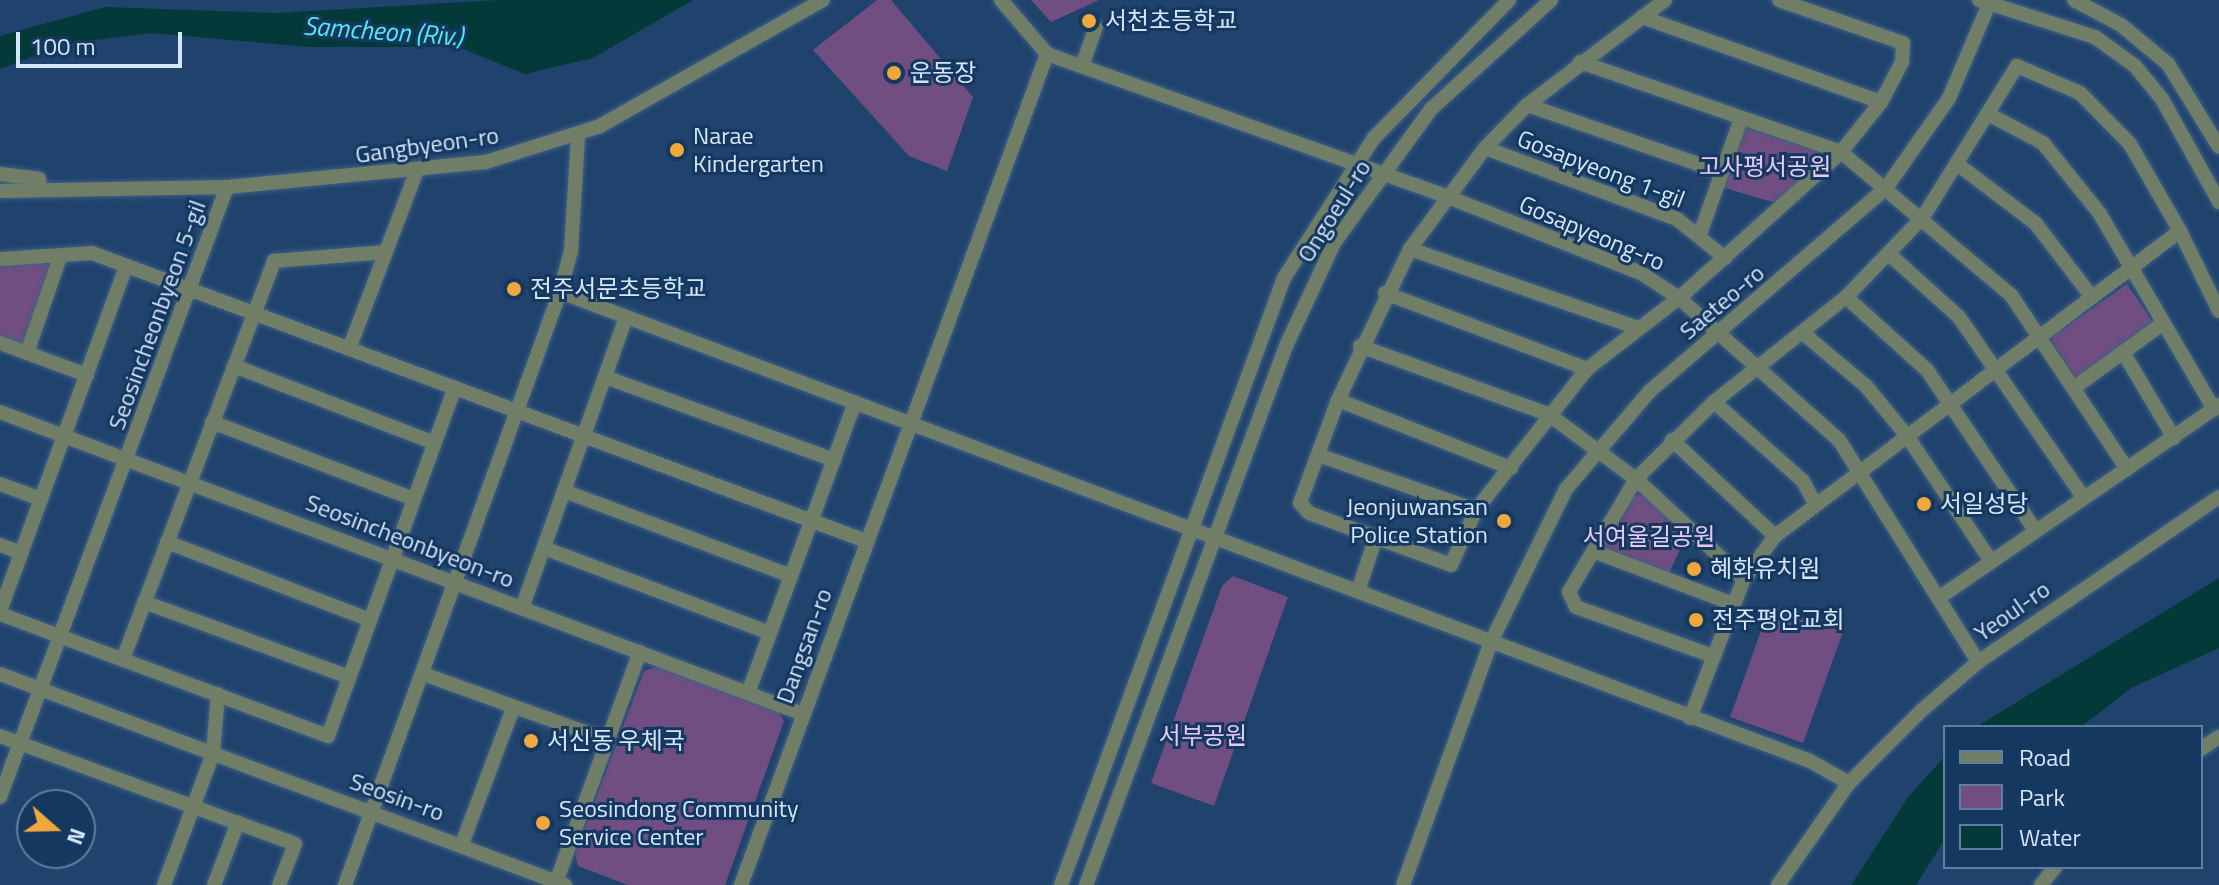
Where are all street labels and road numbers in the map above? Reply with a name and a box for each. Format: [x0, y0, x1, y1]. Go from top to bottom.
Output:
street label: Gangbyeon-ro [353, 121, 501, 169]
street label: Gosapyeong 1-gil [1513, 124, 1689, 214]
street label: Ongoeul-ro [1291, 154, 1377, 268]
street label: Gosapyeong-ro [1515, 189, 1669, 277]
street label: Seosincheonbyeon 5-gil [102, 196, 212, 434]
street label: Saeteo-ro [1674, 258, 1770, 346]
street label: Seosincheonbyeon-ro [302, 488, 518, 594]
street label: Yeoul-ro [1969, 575, 2055, 647]
street label: Dangsan-ro [770, 585, 838, 707]
street label: Seosin-ro [346, 767, 448, 827]

